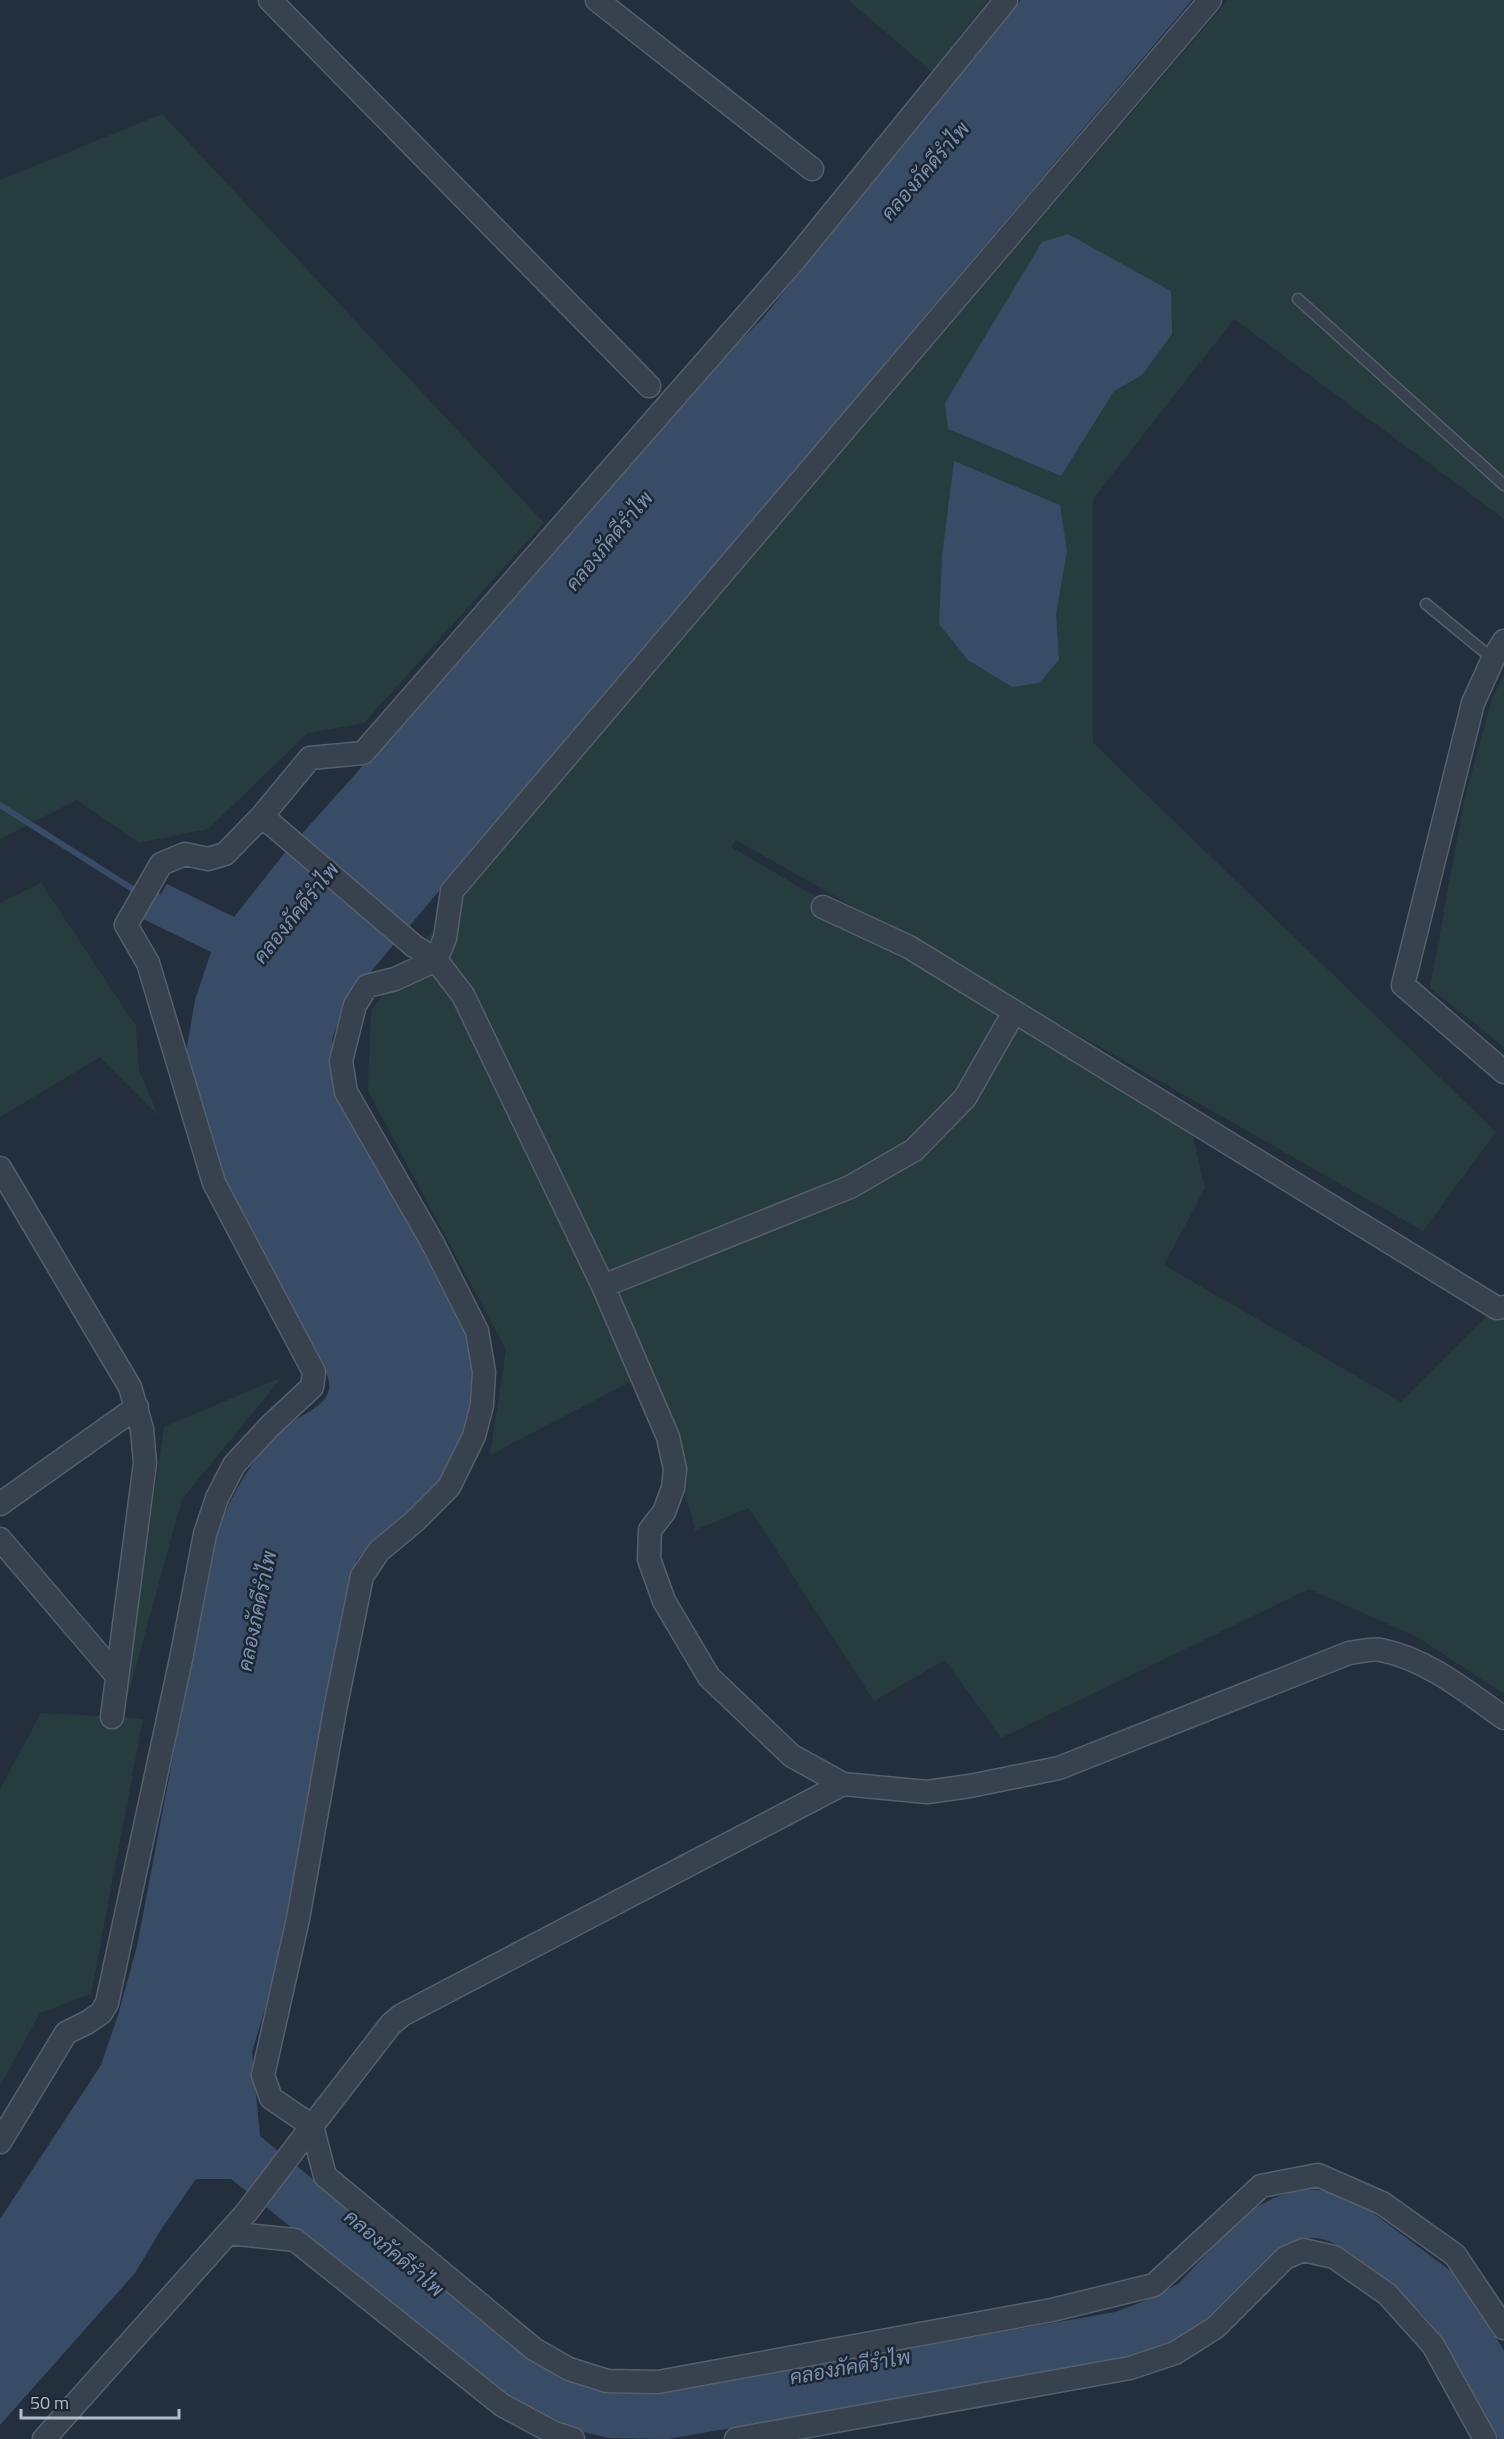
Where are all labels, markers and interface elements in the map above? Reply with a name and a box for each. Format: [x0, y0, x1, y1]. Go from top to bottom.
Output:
water label: คลองภัคดีรำไพ [873, 114, 977, 227]
water label: คลองภัคดีรำไพ [557, 483, 660, 597]
water label: คลองภัคดีรำไพ [245, 855, 347, 970]
water label: คลองภัคดีรำไพ [229, 1547, 285, 1674]
water label: คลองภัคดีรำไพ [338, 2201, 452, 2304]
water label: คลองภัคดีรำไพ [787, 2341, 913, 2392]
scale bar [21, 2382, 178, 2420]
text: 50 m [30, 2389, 69, 2416]

